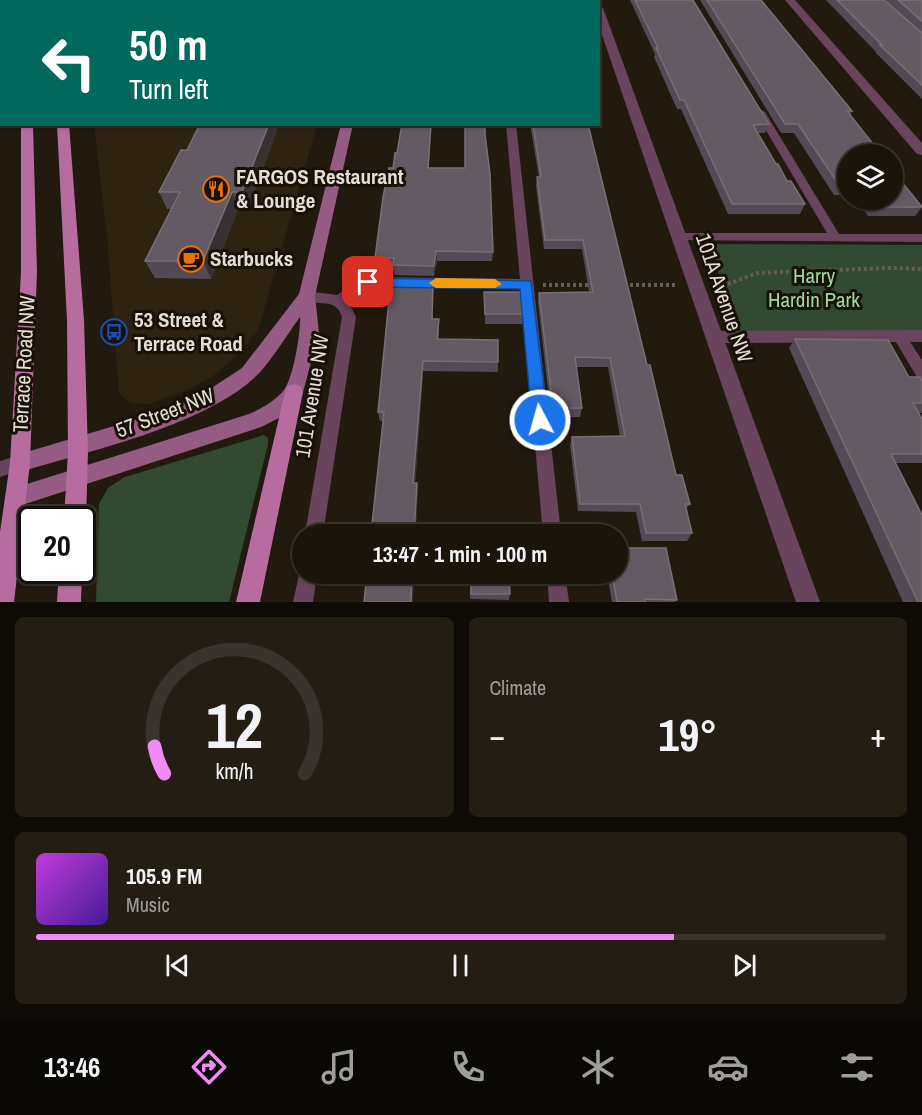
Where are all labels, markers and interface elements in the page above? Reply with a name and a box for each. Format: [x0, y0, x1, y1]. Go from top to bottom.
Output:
text: 50 m [129, 17, 208, 73]
icon: left [30, 24, 108, 102]
text: Turn left [129, 71, 208, 107]
map controls [837, 144, 903, 210]
button: layers [837, 144, 903, 210]
place label: FARGOS Restaurant & Lounge [236, 162, 404, 215]
restaurant icon: FARGOS Restaurant & Lounge [201, 174, 231, 204]
street label: 101A Avenue NW [689, 229, 760, 367]
cafe icon: Starbucks [176, 244, 206, 274]
place label: Starbucks [210, 244, 293, 273]
pin [342, 256, 393, 307]
park label: Harry Hardin Park [768, 261, 860, 314]
icon: arrive [351, 265, 384, 298]
street label: Terrace Road NW [5, 294, 42, 433]
place label: 53 Street & Terrace Road [134, 305, 243, 358]
bus stop icon: 53 Street & Terrace Road [99, 317, 129, 347]
street label: 101 Avenue NW [287, 332, 336, 460]
street label: 57 Street NW [111, 380, 219, 445]
position arrow [508, 388, 572, 452]
speed limit sign: 20 [18, 506, 96, 584]
text: 13:47 · 1 min · 100 m [373, 539, 547, 569]
text: Climate [490, 674, 546, 701]
text: 12 [206, 683, 263, 767]
text: 19° [658, 704, 717, 765]
text: − [490, 713, 505, 757]
text: + [870, 713, 886, 757]
text: km/h [215, 757, 253, 786]
text: 105.9 FM [126, 861, 202, 891]
text: Music [126, 891, 170, 918]
icon: previous [161, 949, 194, 982]
icon: pause [444, 949, 477, 982]
icon: next [728, 949, 761, 982]
icon: directions [188, 1046, 230, 1088]
icon: music [318, 1046, 360, 1088]
icon: phone [447, 1046, 489, 1088]
icon: climate [577, 1046, 619, 1088]
icon: car [707, 1046, 749, 1088]
icon: filters [836, 1046, 878, 1088]
text: 13:46 [44, 1049, 100, 1085]

